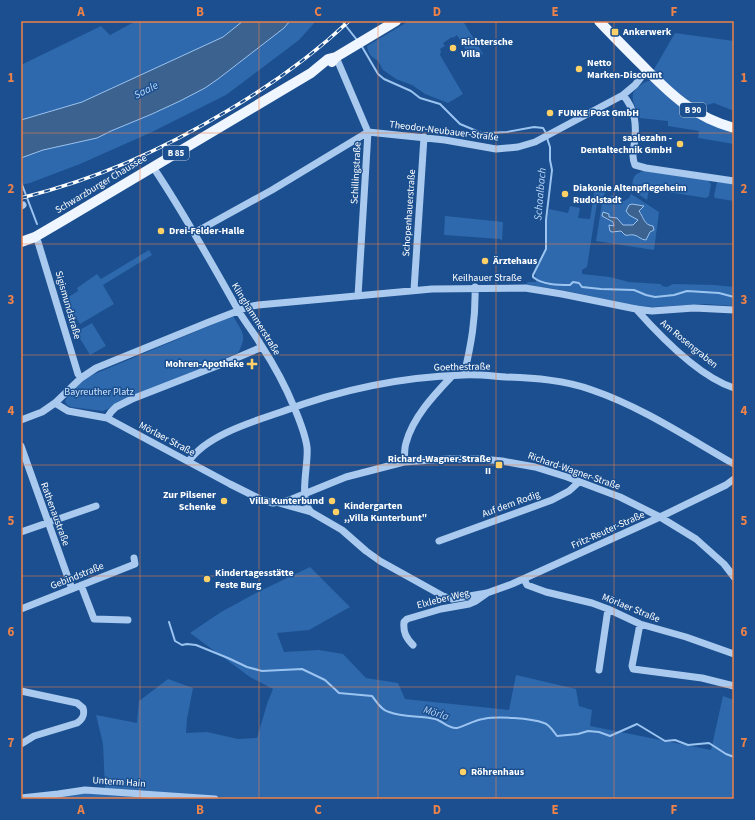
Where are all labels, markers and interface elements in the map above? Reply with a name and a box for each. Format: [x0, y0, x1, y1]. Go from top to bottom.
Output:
text: A [76, 3, 85, 21]
text: B [196, 3, 204, 21]
text: C [314, 3, 322, 21]
text: D [433, 3, 441, 21]
text: E [551, 3, 559, 21]
text: F [671, 3, 678, 21]
place label: Ankerwerk [622, 25, 672, 39]
marker: Ankerwerk [610, 27, 620, 37]
place label: Richtersche Villa [460, 35, 513, 61]
marker: Richtersche Villa [448, 43, 458, 53]
place label: Netto Marken-Discount [587, 56, 662, 82]
marker: Netto Marken-Discount [574, 64, 584, 74]
text: 1 [8, 69, 15, 87]
text: 1 [741, 69, 748, 87]
water label: Saale [131, 78, 161, 102]
road number: B 90 [680, 103, 706, 117]
place label: FUNKE Post GmbH [558, 106, 639, 120]
marker: FUNKE Post GmbH [545, 108, 555, 118]
street label: Theodor-Neubauer-Straße [389, 117, 499, 145]
place label: saalezahn - Dentaltechnik GmbH [580, 131, 672, 157]
marker: saalezahn - Dentaltechnik GmbH [675, 139, 685, 149]
street label: Schillingstraße [347, 142, 365, 204]
road number: B 85 [163, 146, 189, 160]
street label: Schwarzburger Chaussee [52, 151, 150, 217]
water label: Schaalbach [530, 167, 550, 221]
street label: Schopenhauerstraße [399, 169, 419, 257]
text: 2 [8, 180, 15, 198]
text: 2 [741, 180, 748, 198]
place label: Diakonie Altenpflegeheim Rudolstadt [573, 181, 687, 207]
marker: Diakonie Altenpflegeheim Rudolstadt [560, 189, 570, 199]
place label: Drei-Felder-Halle [169, 224, 244, 238]
marker: Drei-Felder-Halle [156, 226, 166, 236]
place label: Ärztehaus [492, 254, 538, 268]
marker: Ärztehaus [480, 256, 490, 266]
street label: Sigismundstraße [52, 269, 84, 341]
street label: Keilhauer Straße [452, 271, 522, 285]
street label: Klinghammerstraße [228, 280, 284, 358]
text: 3 [8, 291, 15, 309]
text: 3 [741, 291, 748, 309]
street label: Am Rosengraben [657, 316, 721, 372]
place label: Mohren-Apotheke [165, 357, 244, 371]
marker: Mohren-Apotheke [247, 359, 257, 369]
street label: Goethestraße [434, 360, 490, 374]
park label: Bayreuther Platz [64, 385, 134, 399]
text: 4 [8, 402, 15, 420]
text: 4 [741, 402, 748, 420]
street label: Mörlaer Straße [136, 418, 198, 460]
street label: Richard-Wagner-Straße [526, 449, 622, 493]
place label: Richard-Wagner-Straße II [388, 452, 491, 478]
marker: Richard-Wagner-Straße II [494, 460, 504, 470]
street label: Rathenaustraße [37, 480, 73, 548]
street label: Auf dem Rodig [480, 487, 542, 521]
place label: Zur Pilsener Schenke [163, 488, 216, 514]
place label: Villa Kunterbund [249, 494, 324, 508]
marker: Zur Pilsener Schenke [219, 496, 229, 506]
marker: Villa Kunterbund [327, 496, 337, 506]
place label: Kindergarten ,,Villa Kunterbunt" [344, 499, 427, 525]
marker: Kindergarten ,,Villa Kunterbunt" [331, 507, 341, 517]
street label: Fritz-Reuter-Straße [569, 508, 647, 552]
text: 5 [8, 512, 15, 530]
text: 5 [741, 512, 748, 530]
street label: Gebindstraße [48, 559, 106, 593]
place label: Kindertagesstätte Feste Burg [215, 566, 294, 592]
marker: Kindertagesstätte Feste Burg [202, 574, 212, 584]
street label: Elxleber Weg [415, 586, 471, 612]
street label: Mörlaer Straße [600, 590, 662, 626]
text: 6 [8, 623, 15, 641]
text: 6 [741, 623, 748, 641]
water label: Mörla [421, 702, 451, 724]
text: 7 [8, 734, 15, 752]
text: 7 [741, 734, 748, 752]
place label: Röhrenhaus [471, 765, 525, 779]
marker: Röhrenhaus [458, 767, 468, 777]
street label: Unterm Hain [92, 773, 146, 791]
text: A [76, 801, 85, 819]
text: B [196, 801, 204, 819]
text: C [314, 801, 322, 819]
text: D [433, 801, 441, 819]
text: E [551, 801, 559, 819]
text: F [671, 801, 678, 819]

